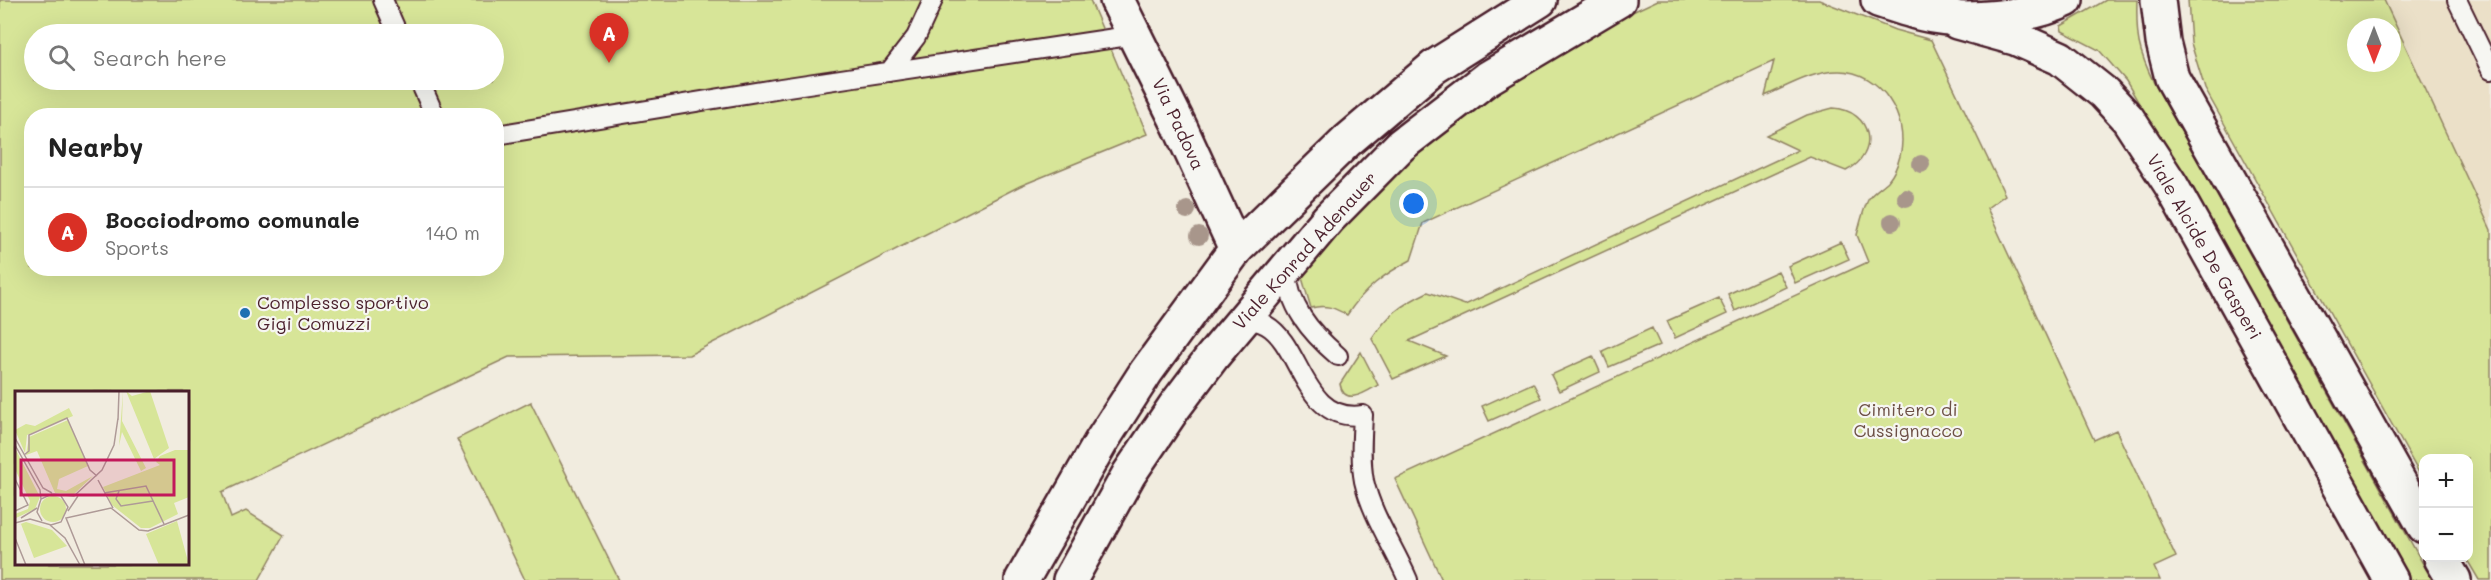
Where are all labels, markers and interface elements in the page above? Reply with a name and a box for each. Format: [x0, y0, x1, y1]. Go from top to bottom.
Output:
pin: A [590, 14, 628, 63]
north arrow [2347, 18, 2401, 72]
search box [24, 24, 504, 90]
icon: search [45, 41, 78, 74]
text: Search here [93, 43, 227, 72]
street label: Via Padova [1147, 74, 1211, 174]
text: Nearby [48, 130, 143, 164]
street label: Viale Alcide De Gasperi [2142, 149, 2268, 344]
street label: Viale Konrad Adenauer [1227, 166, 1382, 335]
your location [1399, 189, 1428, 218]
text: Bocciodromo comunale [105, 205, 360, 234]
text: A [61, 219, 74, 245]
text: 140 m [425, 219, 480, 245]
text: Sports [105, 234, 169, 260]
place label: Complesso sportivo Gigi Comuzzi [257, 290, 429, 335]
marker: Complesso sportivo Gigi Comuzzi [238, 306, 252, 320]
inset map [15, 391, 189, 565]
park label: Cimitero di Cussignacco [1853, 397, 1963, 442]
map controls [2419, 454, 2473, 562]
button: + [2419, 454, 2473, 508]
button: − [2419, 508, 2473, 562]

